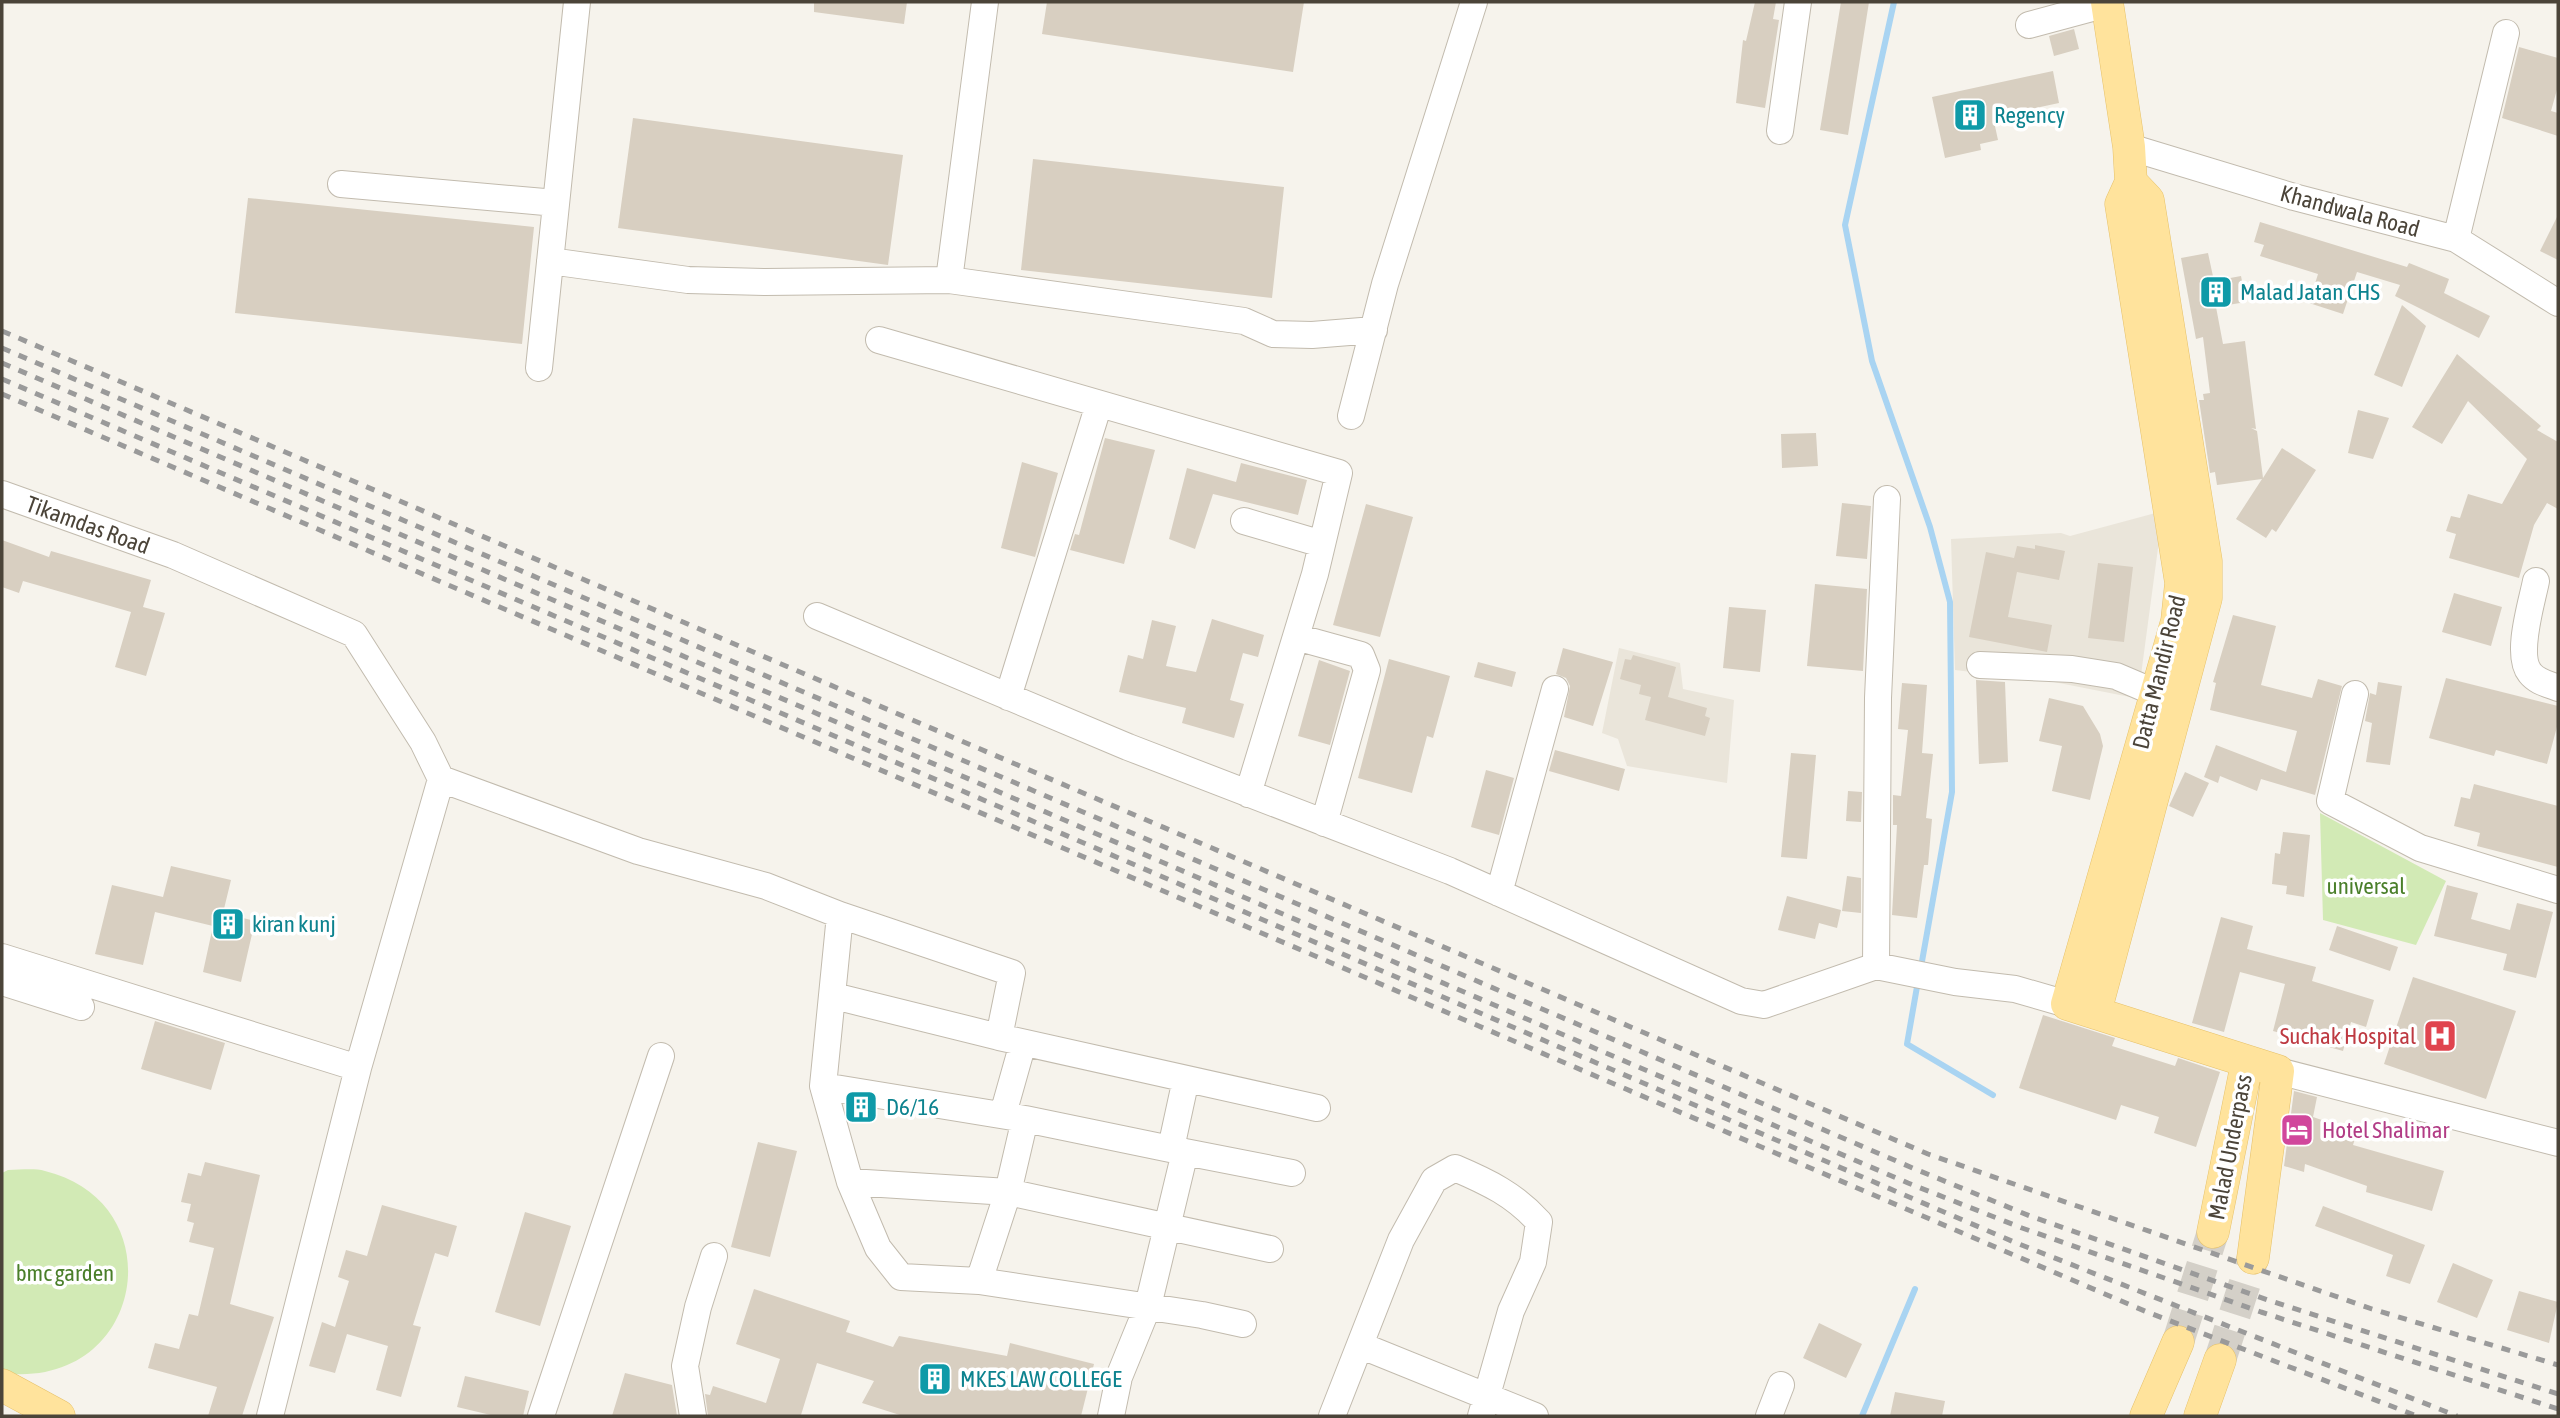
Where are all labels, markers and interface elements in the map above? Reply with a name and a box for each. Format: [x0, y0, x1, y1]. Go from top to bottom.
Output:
building icon: Regency [1951, 96, 1989, 134]
place label: Regency [1994, 102, 2065, 128]
street label: Khandwala Road [2277, 180, 2423, 242]
building icon: Malad Jatan CHS [2197, 273, 2235, 311]
place label: Malad Jatan CHS [2240, 279, 2380, 305]
street label: Tikamdas Road [23, 491, 153, 559]
street label: Datta Mandir Road [2127, 592, 2191, 752]
park label: universal [2327, 873, 2405, 899]
building icon: kiran kunj [209, 905, 247, 943]
place label: kiran kunj [252, 911, 336, 937]
hospital icon: Suchak Hospital [2421, 1017, 2459, 1055]
place label: Suchak Hospital [2280, 1023, 2416, 1049]
street label: Malad Underpass [2203, 1072, 2257, 1222]
building icon: D6/16 [842, 1088, 880, 1126]
place label: D6/16 [886, 1094, 939, 1120]
hotel icon: Hotel Shalimar [2278, 1111, 2316, 1149]
place label: Hotel Shalimar [2322, 1117, 2450, 1143]
park label: bmc garden [16, 1260, 114, 1286]
building icon: MKES LAW COLLEGE [916, 1360, 954, 1398]
place label: MKES LAW COLLEGE [960, 1366, 1122, 1392]

